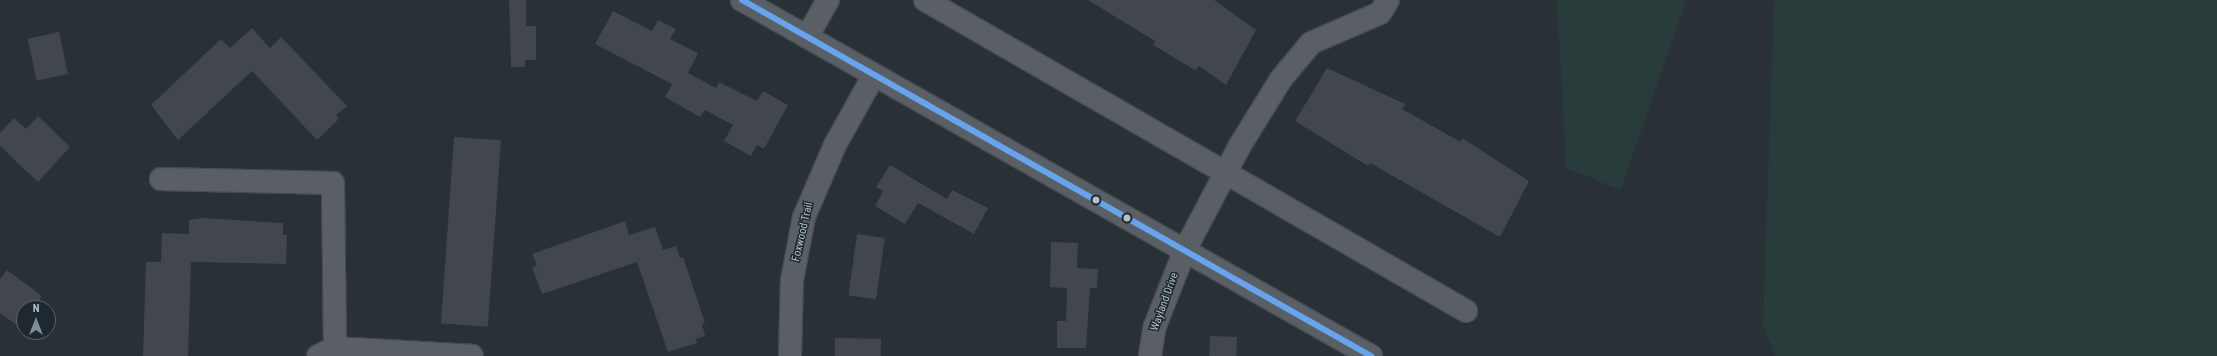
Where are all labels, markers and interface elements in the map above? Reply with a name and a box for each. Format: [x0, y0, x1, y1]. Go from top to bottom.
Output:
unlabelled marker [1091, 195, 1101, 205]
street label: Foxwood Trail [790, 201, 816, 263]
unlabelled marker [1122, 213, 1132, 223]
street label: Wayland Drive [1148, 271, 1182, 333]
north arrow [16, 300, 56, 340]
text: N [33, 302, 39, 315]

